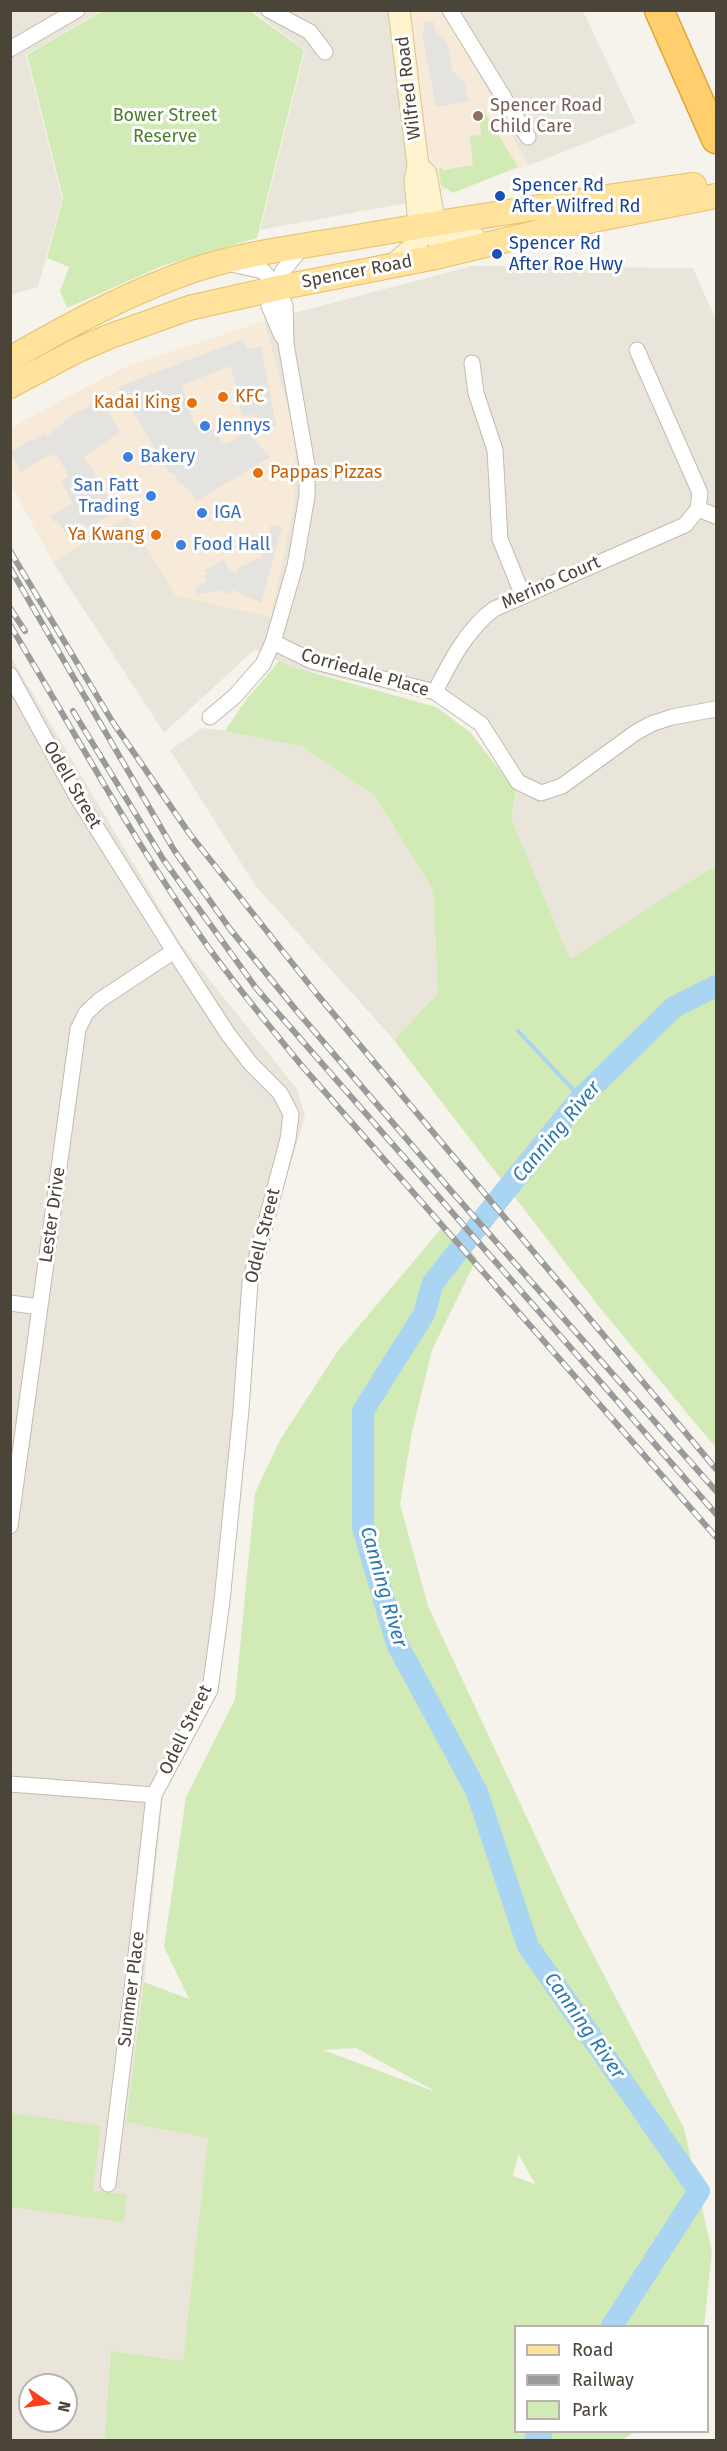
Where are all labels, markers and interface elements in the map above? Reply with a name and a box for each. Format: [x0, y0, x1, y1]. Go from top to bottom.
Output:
street label: Wilfred Road [392, 35, 426, 141]
place label: Spencer Road Child Care [490, 95, 602, 138]
park label: Bower Street Reserve [113, 105, 217, 148]
marker: Spencer Road Child Care [471, 109, 485, 123]
place label: Spencer Rd After Wilfred Rd [512, 175, 640, 218]
marker: Spencer Rd After Wilfred Rd [493, 189, 507, 203]
place label: Spencer Rd After Roe Hwy [509, 233, 623, 276]
marker: Spencer Rd After Roe Hwy [490, 247, 504, 261]
street label: Spencer Road [300, 251, 414, 293]
place label: KFC [235, 386, 264, 408]
marker: KFC [216, 390, 230, 404]
place label: Kadai King [94, 392, 180, 414]
marker: Kadai King [185, 396, 199, 410]
place label: Jennys [217, 415, 270, 437]
marker: Jennys [198, 419, 212, 433]
place label: Bakery [140, 446, 195, 468]
marker: Bakery [121, 450, 135, 464]
place label: Pappas Pizzas [270, 462, 382, 484]
marker: Pappas Pizzas [251, 466, 265, 480]
place label: San Fatt Trading [74, 475, 139, 518]
marker: San Fatt Trading [144, 489, 158, 503]
place label: IGA [214, 502, 241, 524]
marker: IGA [195, 506, 209, 520]
place label: Ya Kwang [68, 524, 144, 546]
marker: Ya Kwang [149, 528, 163, 542]
place label: Food Hall [193, 534, 270, 556]
marker: Food Hall [174, 538, 188, 552]
street label: Merino Court [498, 552, 604, 614]
street label: Corriedale Place [298, 644, 432, 702]
street label: Odell Street [38, 738, 106, 832]
water label: Canning River [508, 1077, 606, 1187]
street label: Lester Drive [36, 1166, 70, 1264]
street label: Odell Street [241, 1186, 285, 1286]
water label: Canning River [354, 1524, 412, 1650]
street label: Odell Street [155, 1682, 217, 1778]
street label: Summer Place [114, 1930, 150, 2048]
water label: Canning River [538, 1968, 630, 2084]
legend [514, 2325, 709, 2433]
text: Road [572, 2339, 614, 2361]
text: Railway [572, 2369, 634, 2391]
north arrow [18, 2373, 78, 2433]
text: N [54, 2399, 75, 2414]
text: Park [572, 2399, 607, 2421]

